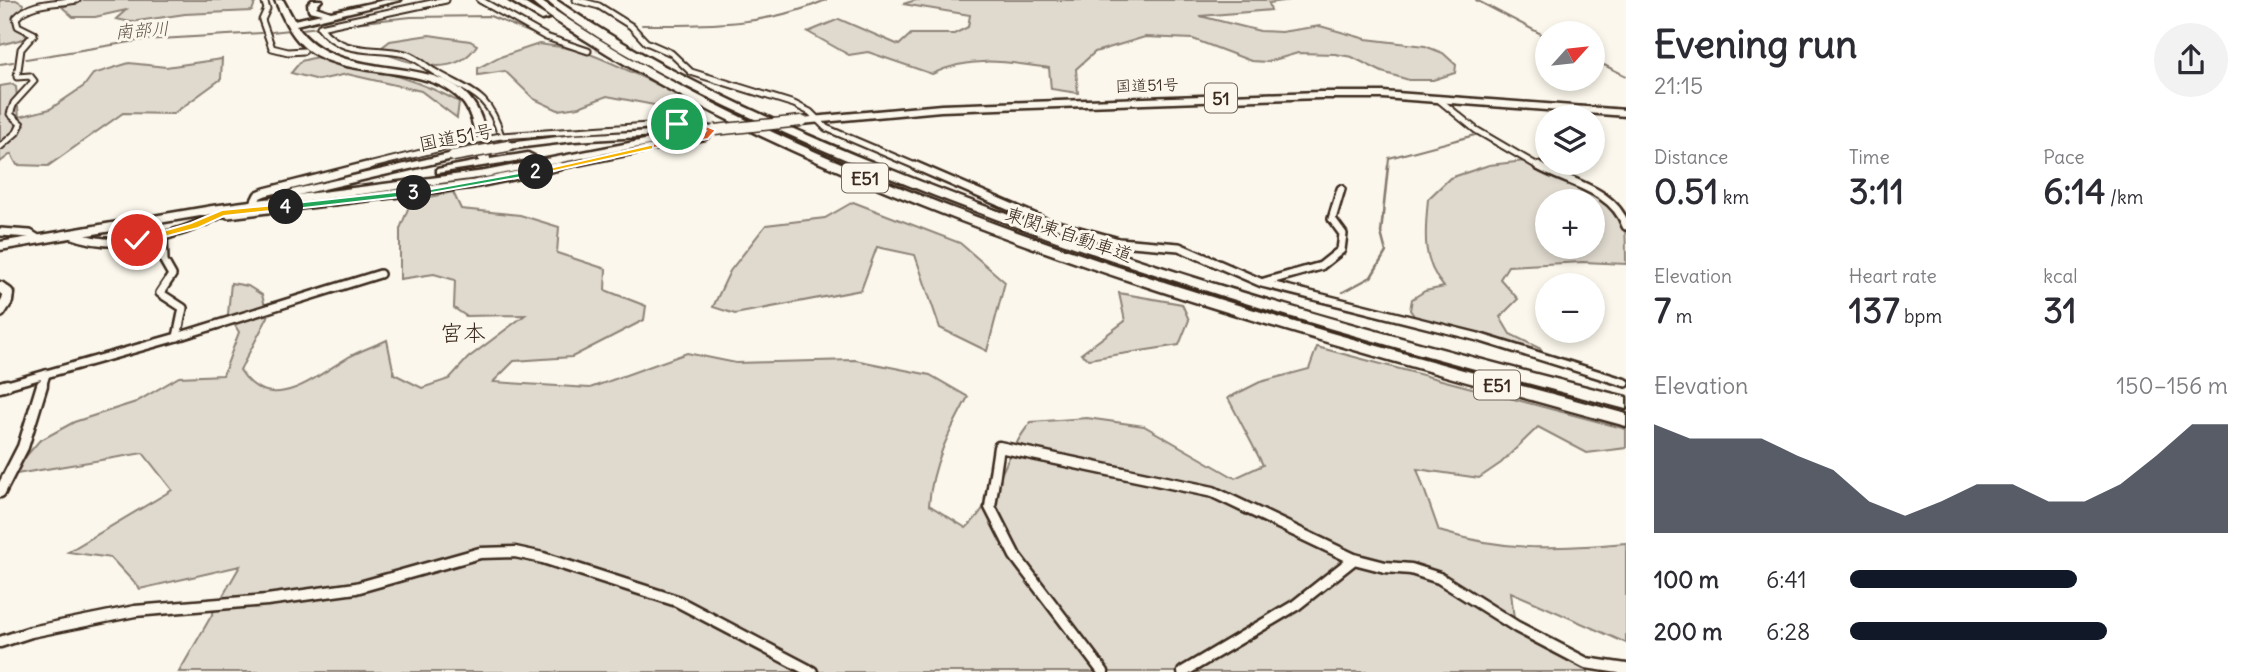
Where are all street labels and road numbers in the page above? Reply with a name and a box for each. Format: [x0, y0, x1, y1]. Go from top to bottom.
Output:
street label: 国道51号 [1115, 74, 1179, 96]
road number: 51 [1205, 84, 1237, 113]
street label: 国道51号 [417, 118, 495, 156]
road number: E51 [842, 163, 888, 192]
street label: 東関東自動車道 [1002, 201, 1136, 267]
road number: E51 [1474, 370, 1520, 400]

